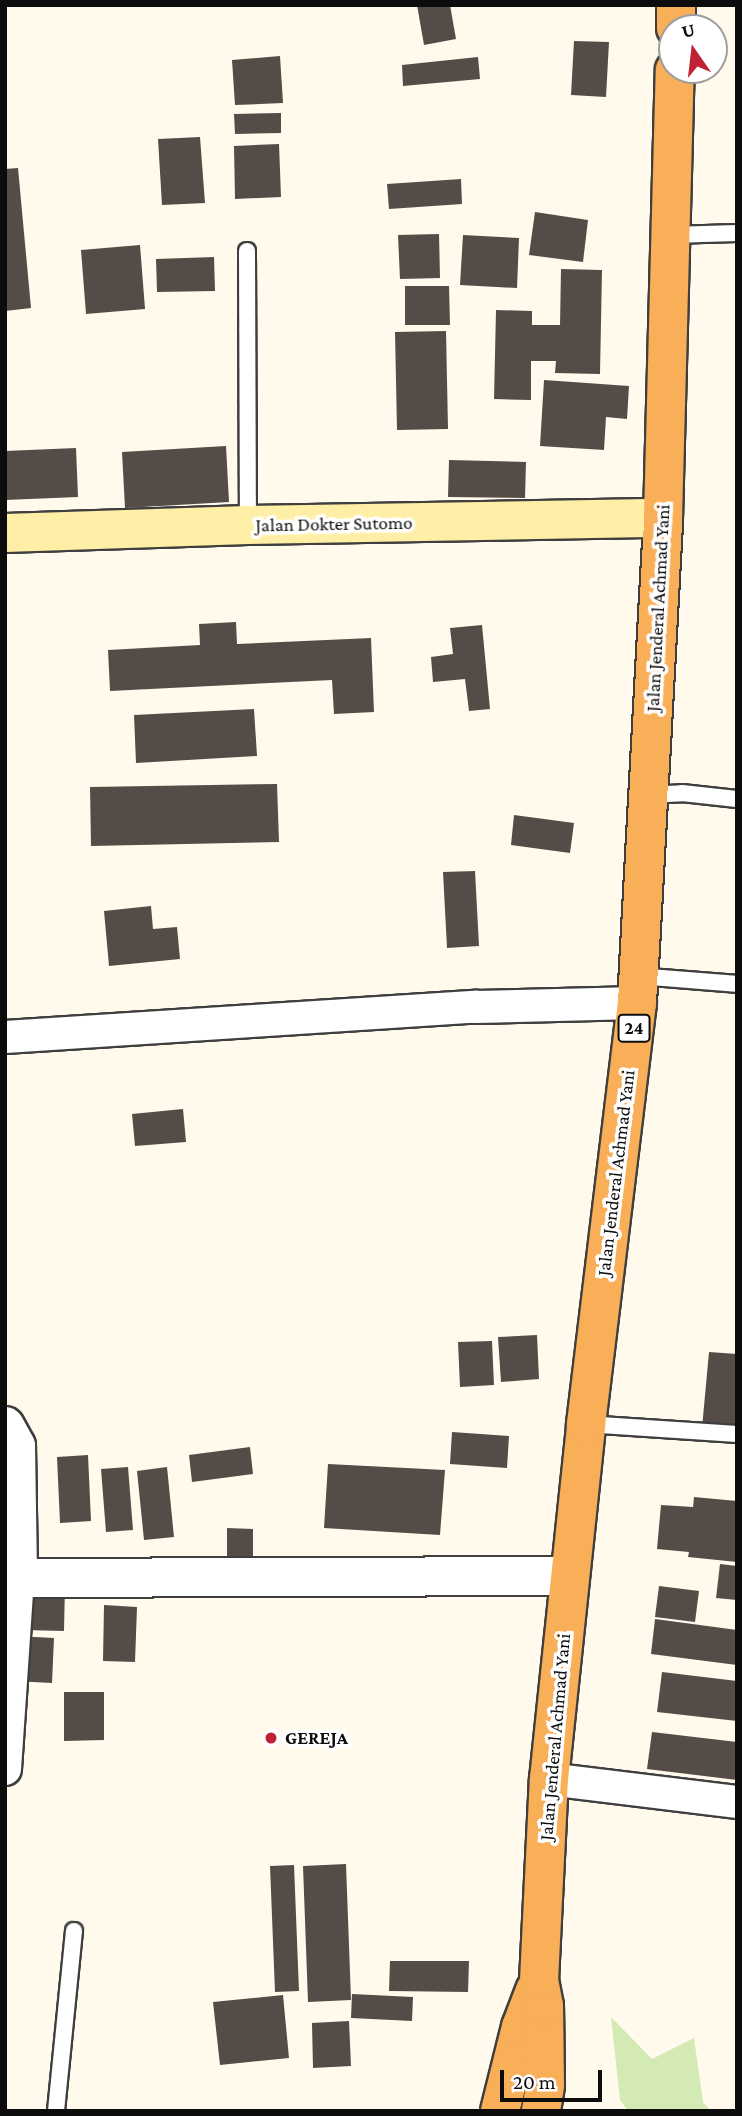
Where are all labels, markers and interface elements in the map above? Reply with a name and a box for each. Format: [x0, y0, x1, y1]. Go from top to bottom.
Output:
north arrow [658, 14, 728, 84]
text: U [679, 18, 697, 42]
street label: Jalan Jenderal Achmad Yani [641, 504, 675, 712]
street label: Jalan Dokter Sutomo [255, 511, 413, 537]
road number: 24 [616, 1014, 652, 1042]
street label: Jalan Jenderal Achmad Yani [592, 1069, 640, 1277]
street label: Jalan Jenderal Achmad Yani [535, 1633, 575, 1841]
place label: GEREJA [285, 1727, 348, 1749]
marker: GEREJA [263, 1730, 279, 1746]
scale bar [504, 2056, 606, 2100]
text: 20 m [513, 2070, 556, 2094]

